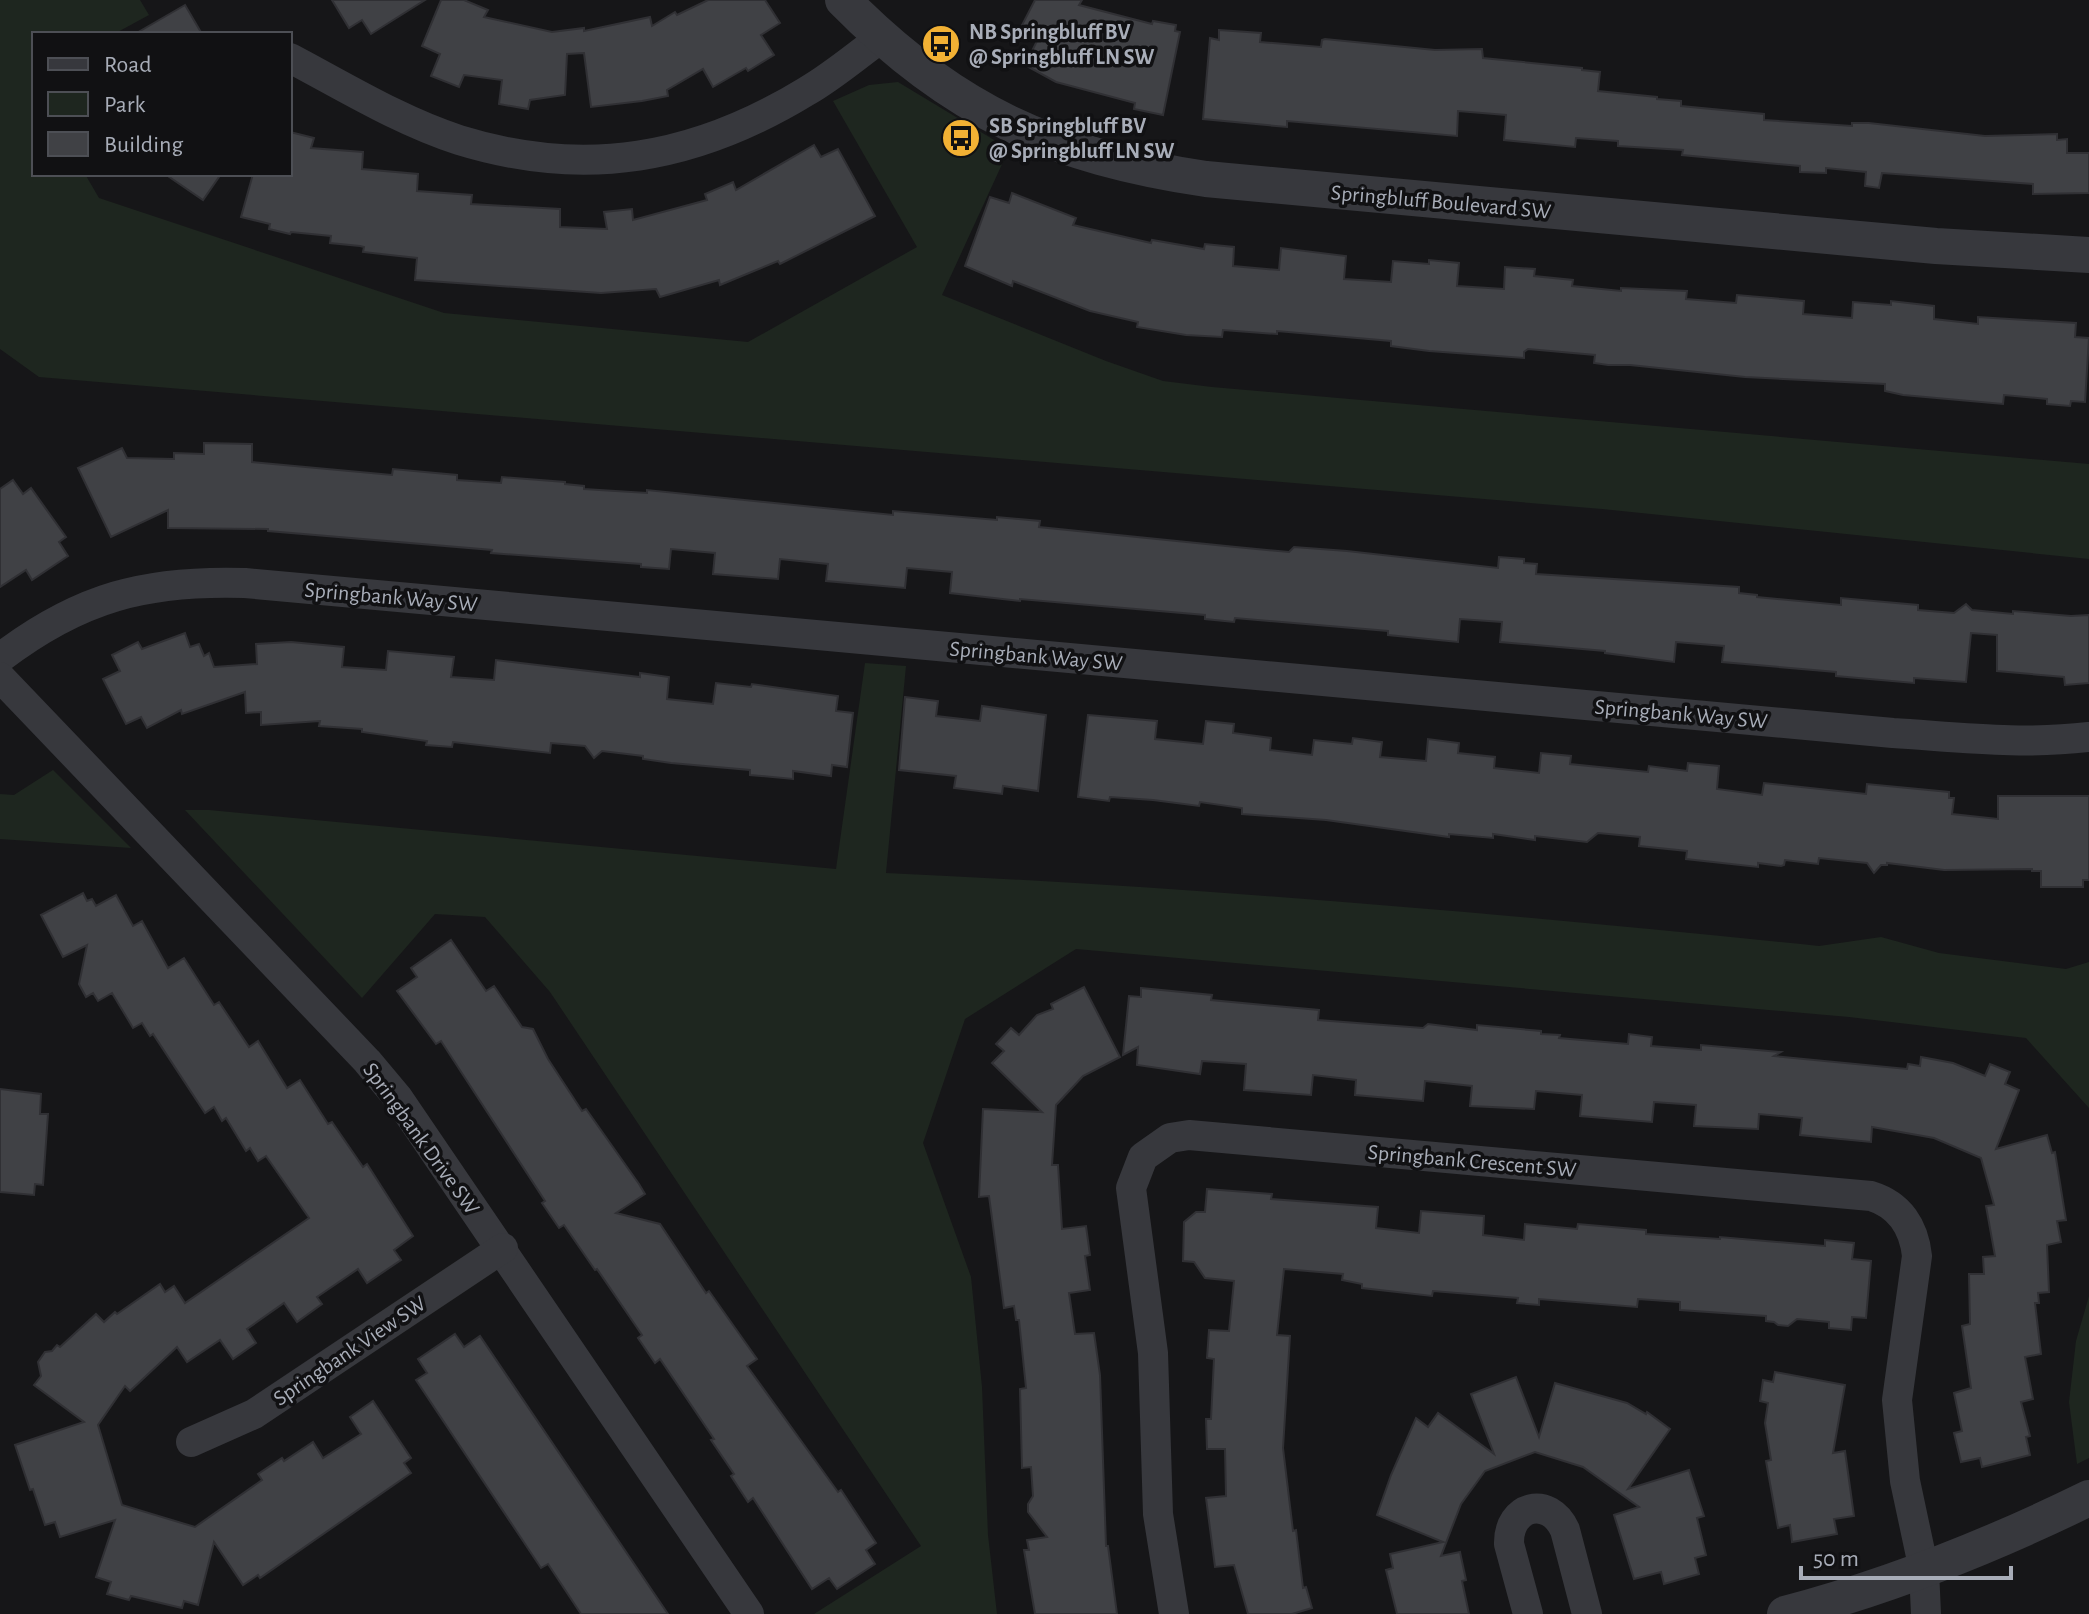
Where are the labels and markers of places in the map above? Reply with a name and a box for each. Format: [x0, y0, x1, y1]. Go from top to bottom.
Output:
place label: NB Springbluff BV @ Springbluff LN SW [969, 21, 1154, 68]
bus stop icon: NB Springbluff BV @ Springbluff LN SW [920, 23, 962, 65]
place label: SB Springbluff BV @ Springbluff LN SW [989, 115, 1174, 162]
bus stop icon: SB Springbluff BV @ Springbluff LN SW [940, 117, 982, 159]

